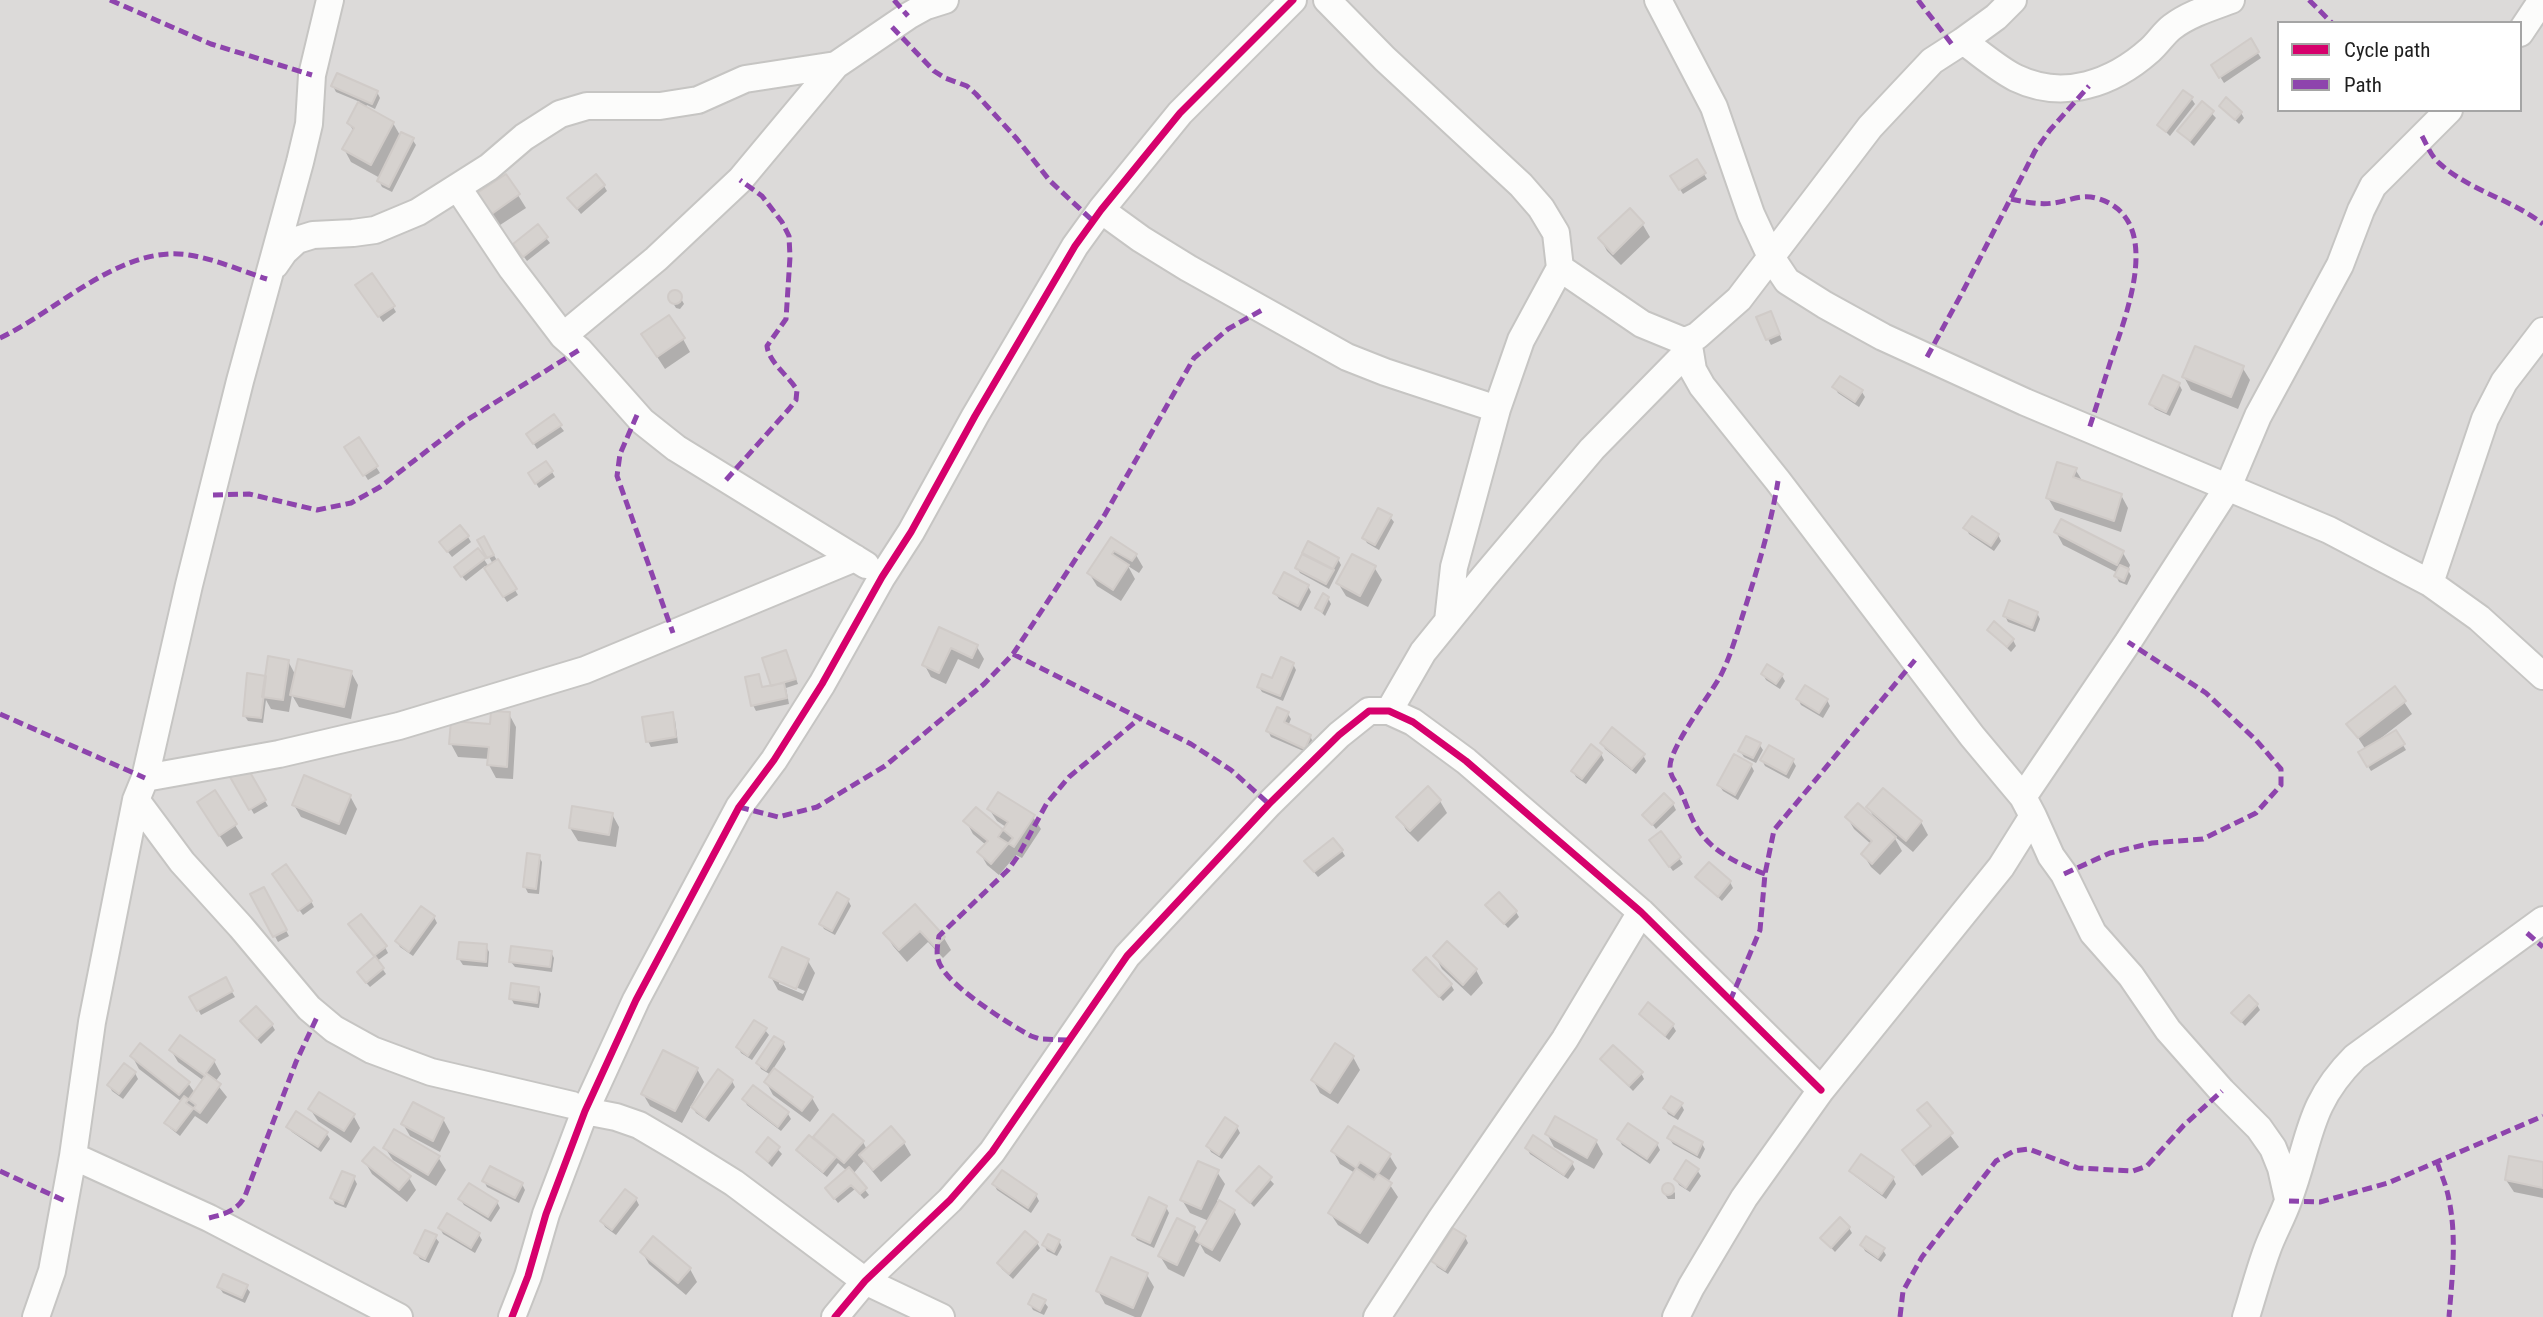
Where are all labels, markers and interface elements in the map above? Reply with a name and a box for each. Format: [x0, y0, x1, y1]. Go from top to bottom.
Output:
legend [2277, 21, 2522, 112]
text: Cycle path [2344, 38, 2430, 62]
text: Path [2344, 73, 2382, 97]

